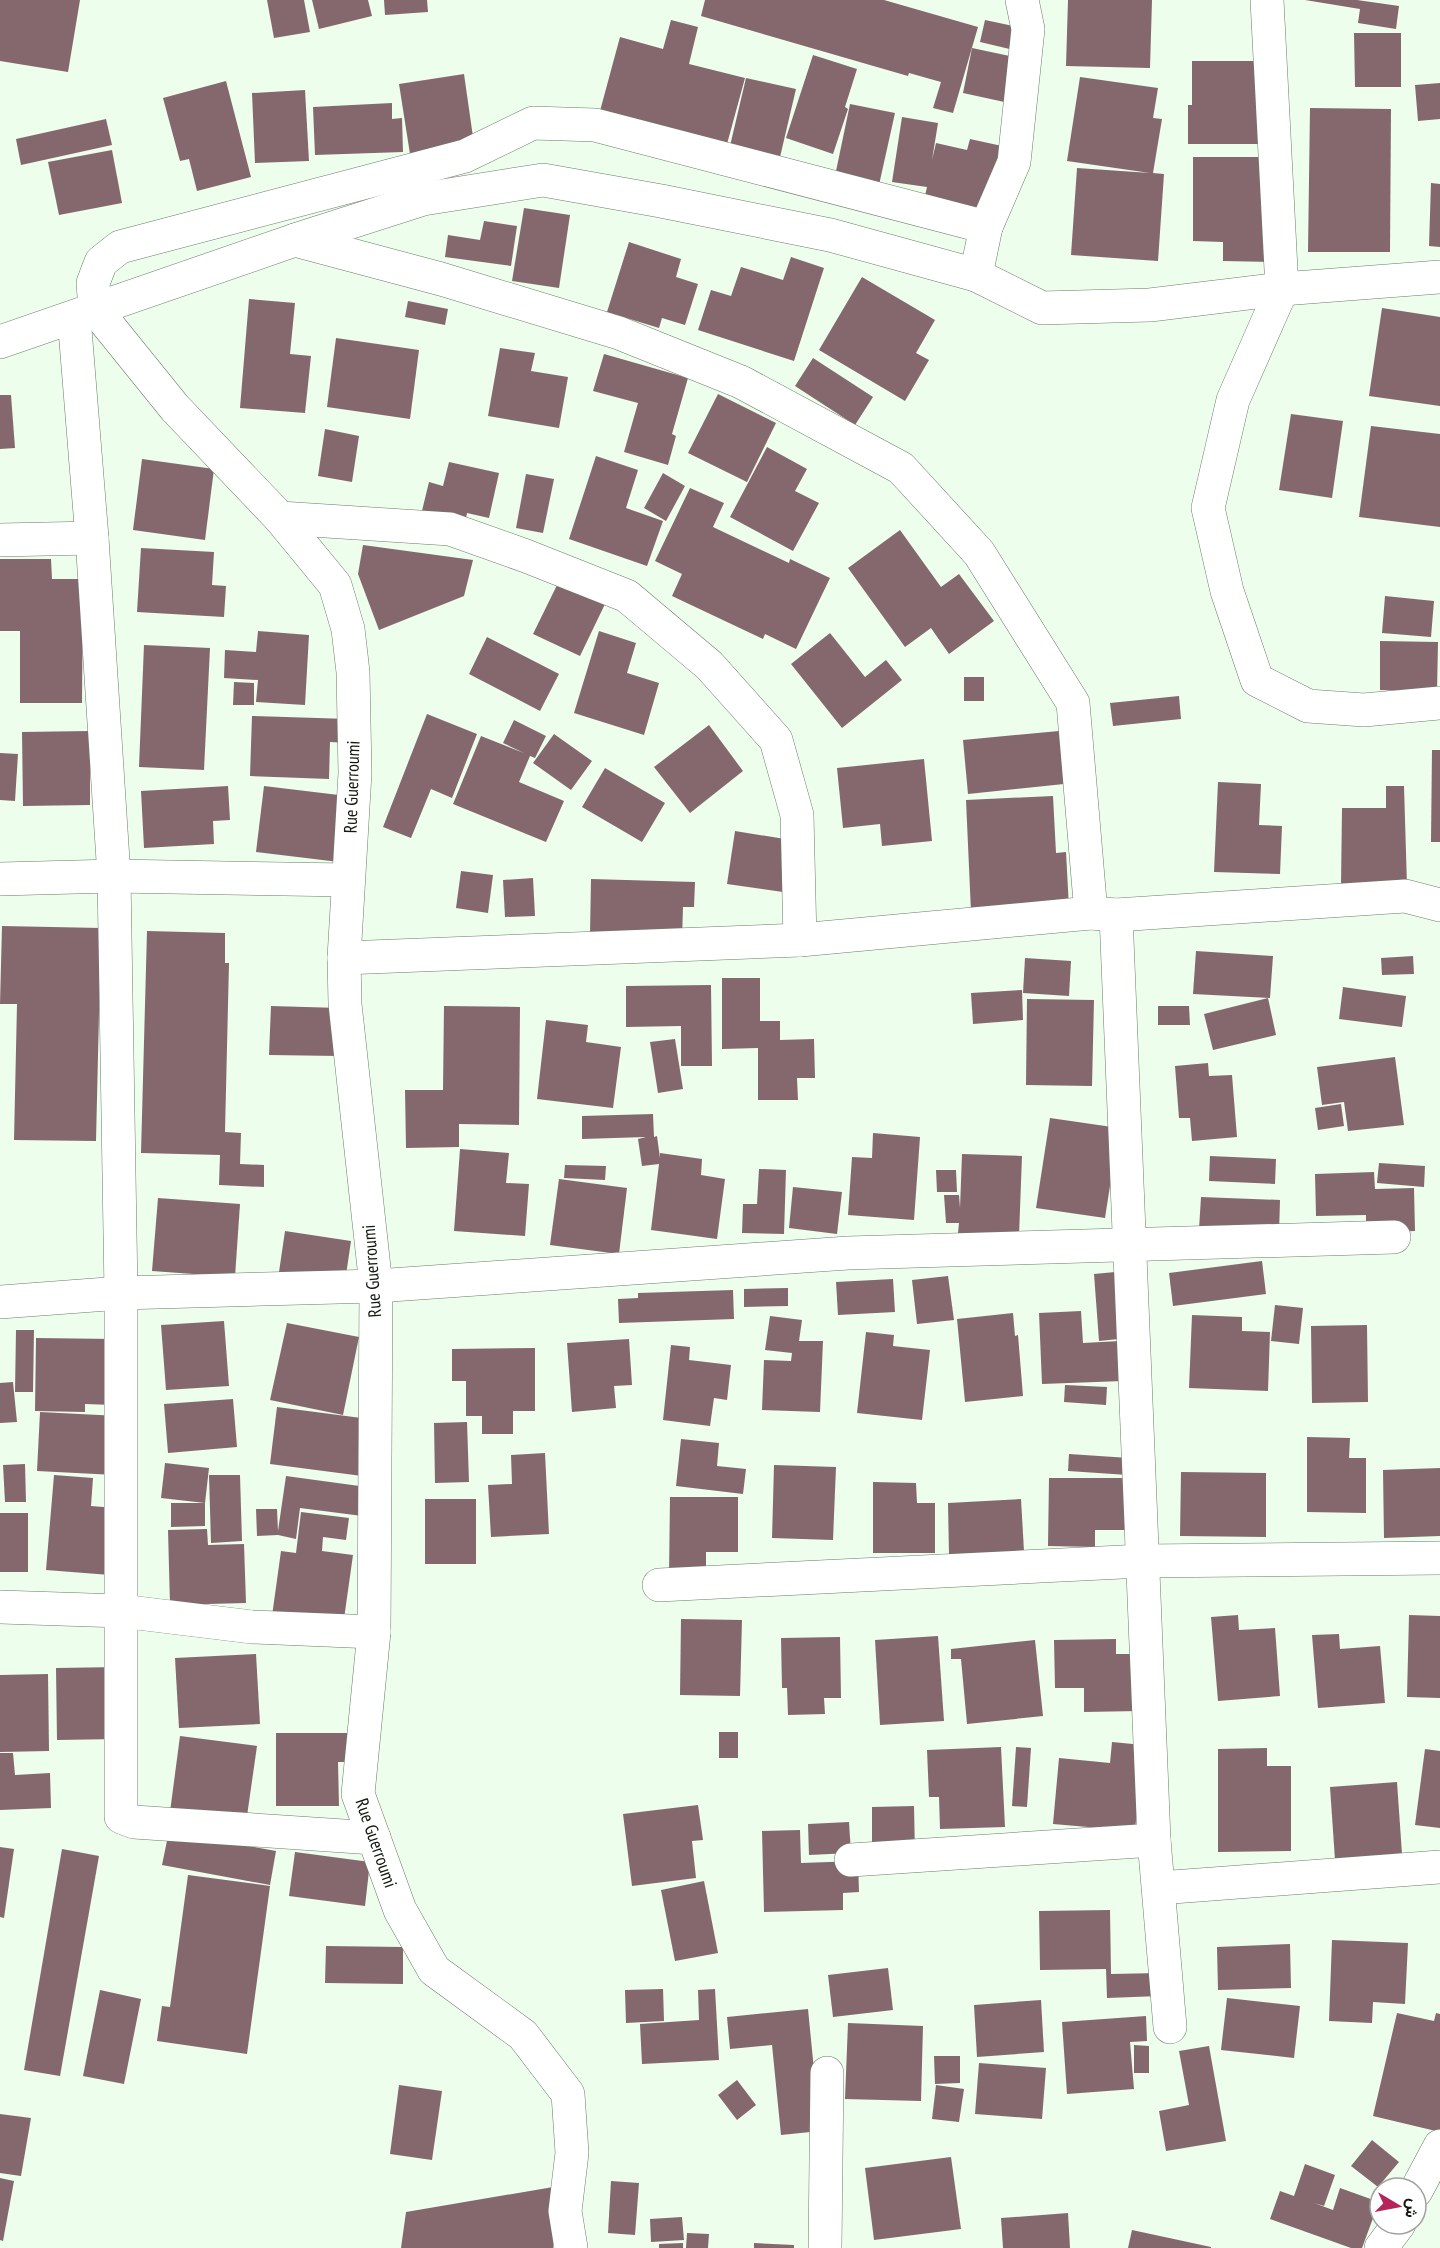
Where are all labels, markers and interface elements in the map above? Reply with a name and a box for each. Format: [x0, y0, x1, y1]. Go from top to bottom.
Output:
street label: Rue Guerroumi [338, 740, 365, 834]
street label: Rue Guerroumi [357, 1224, 386, 1318]
street label: Rue Guerroumi [350, 1795, 402, 1890]
north arrow [1368, 2176, 1428, 2236]
text: ش [1401, 2197, 1424, 2220]

